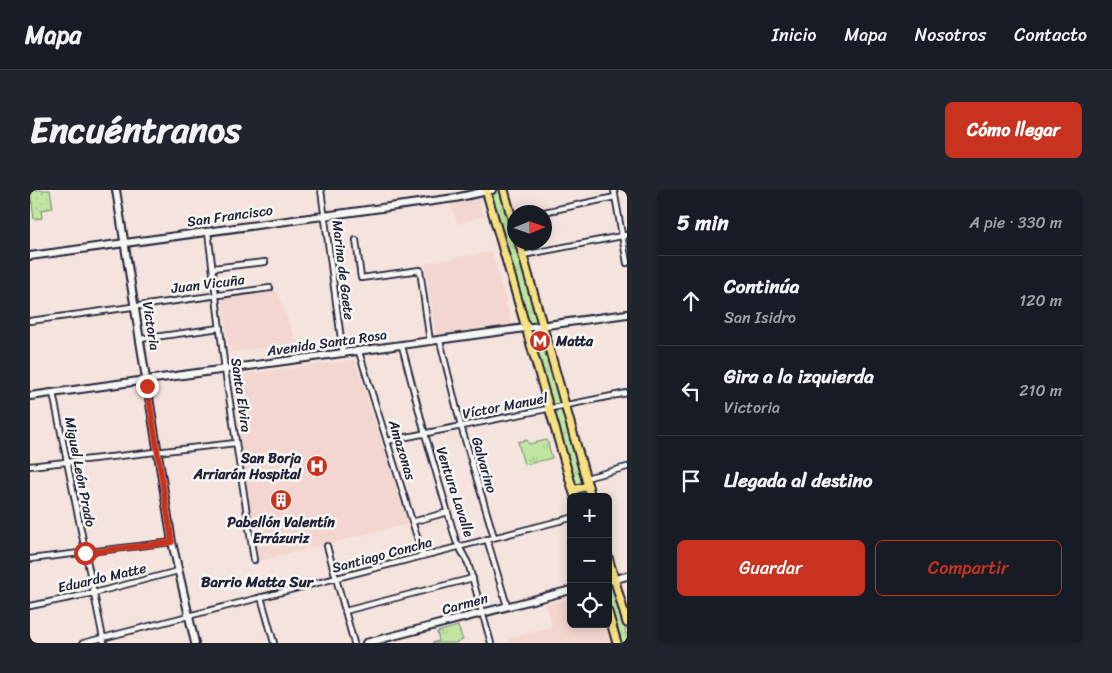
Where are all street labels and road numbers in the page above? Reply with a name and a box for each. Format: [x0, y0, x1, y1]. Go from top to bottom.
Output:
street label: San Francisco [185, 198, 275, 234]
street label: Marina de Gaete [324, 219, 362, 321]
street label: Juan Vicuña [169, 267, 247, 301]
street label: Victoria [135, 300, 167, 352]
street label: Avenida Santa Rosa [265, 322, 389, 364]
street label: Santa Elvira [223, 356, 259, 434]
street label: Víctor Manuel [460, 385, 551, 427]
street label: Miguel León Prado [57, 415, 103, 529]
street label: Amazonas [381, 416, 423, 484]
street label: Galvarino [464, 434, 504, 496]
street label: Ventura Lavalle [429, 444, 481, 541]
street label: Santiago Concha [329, 530, 435, 580]
street label: Eduardo Matte [55, 556, 149, 600]
street label: Carmen [439, 586, 491, 622]

